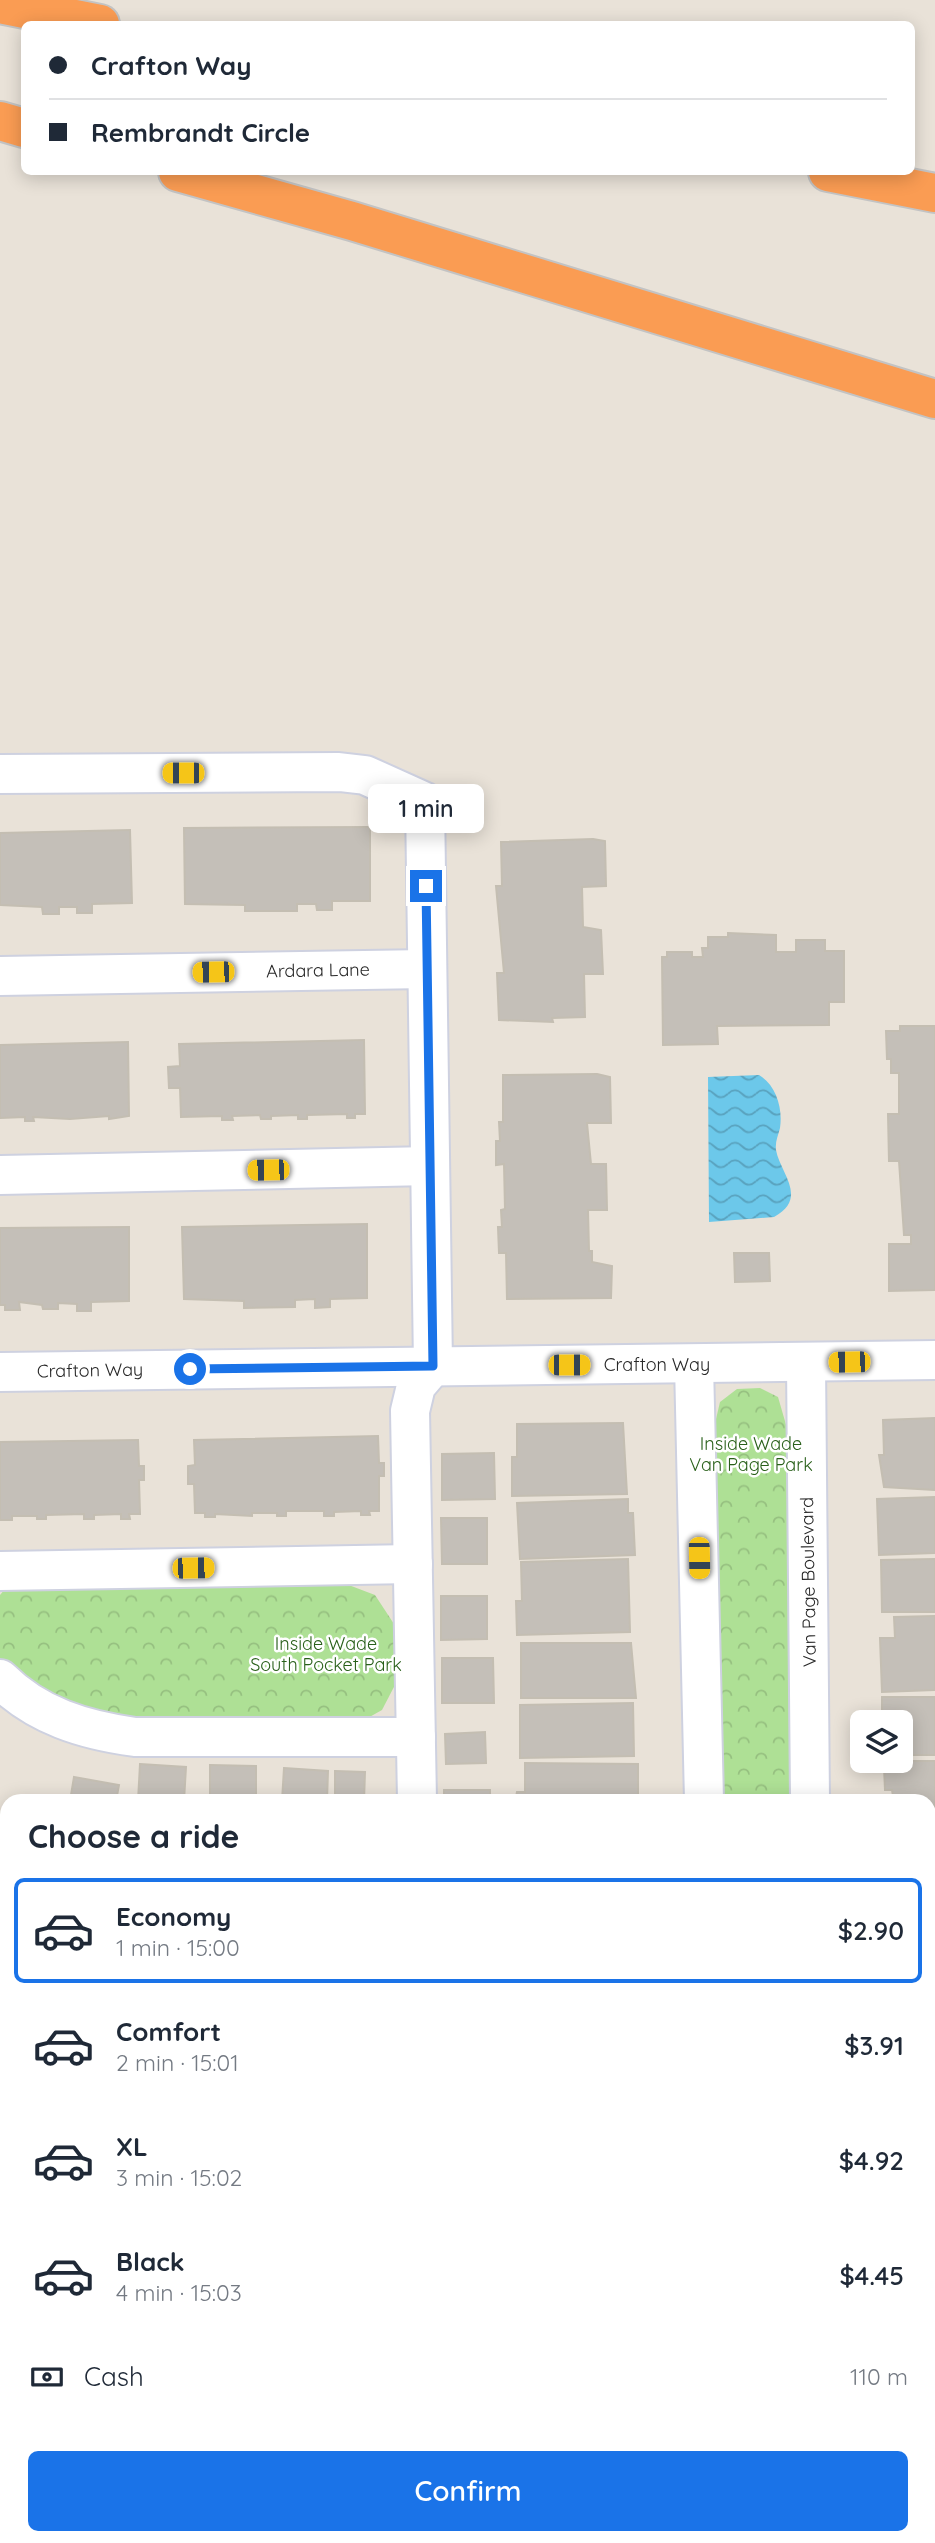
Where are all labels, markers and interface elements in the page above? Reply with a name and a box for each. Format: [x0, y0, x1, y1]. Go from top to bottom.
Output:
text: Crafton Way [91, 49, 251, 82]
text: Rembrandt Circle [91, 116, 310, 149]
car [163, 763, 205, 784]
callout: 1 min [368, 784, 484, 834]
text: 1 min [398, 794, 454, 823]
route end [410, 870, 442, 902]
street label: Ardara Lane [266, 958, 370, 982]
car [192, 961, 235, 983]
car [247, 1159, 290, 1181]
car [828, 1351, 871, 1373]
route start [174, 1353, 206, 1385]
street label: Crafton Way [604, 1353, 710, 1376]
car [549, 1355, 591, 1376]
street label: Crafton Way [37, 1358, 143, 1382]
park label: Inside Wade Van Page Park [689, 1432, 813, 1476]
street label: Van Page Boulevard [795, 1497, 821, 1667]
car [689, 1537, 710, 1579]
car [172, 1557, 215, 1579]
park label: Inside Wade South Pocket Park [250, 1632, 402, 1676]
map controls [850, 1710, 913, 1773]
button: layers [850, 1710, 913, 1773]
text: Choose a ride [28, 1816, 240, 1856]
icon: car [32, 1899, 95, 1962]
text: Economy [116, 1900, 231, 1933]
text: $2.90 [838, 1914, 904, 1947]
text: 1 min · 15:00 [116, 1933, 240, 1962]
icon: car [32, 2014, 95, 2077]
text: Comfort [116, 2015, 221, 2048]
text: $3.91 [844, 2029, 904, 2062]
text: 2 min · 15:01 [116, 2048, 239, 2077]
icon: car [32, 2129, 95, 2192]
text: XL [116, 2130, 148, 2163]
text: $4.92 [839, 2144, 904, 2177]
text: 3 min · 15:02 [116, 2163, 242, 2192]
icon: car [32, 2244, 95, 2307]
text: Black [116, 2245, 185, 2278]
text: $4.45 [839, 2259, 904, 2292]
text: 4 min · 15:03 [116, 2278, 242, 2307]
icon: cash [28, 2358, 66, 2396]
text: Cash [84, 2360, 144, 2393]
text: 110 m [850, 2362, 908, 2391]
button: Confirm [28, 2451, 908, 2531]

